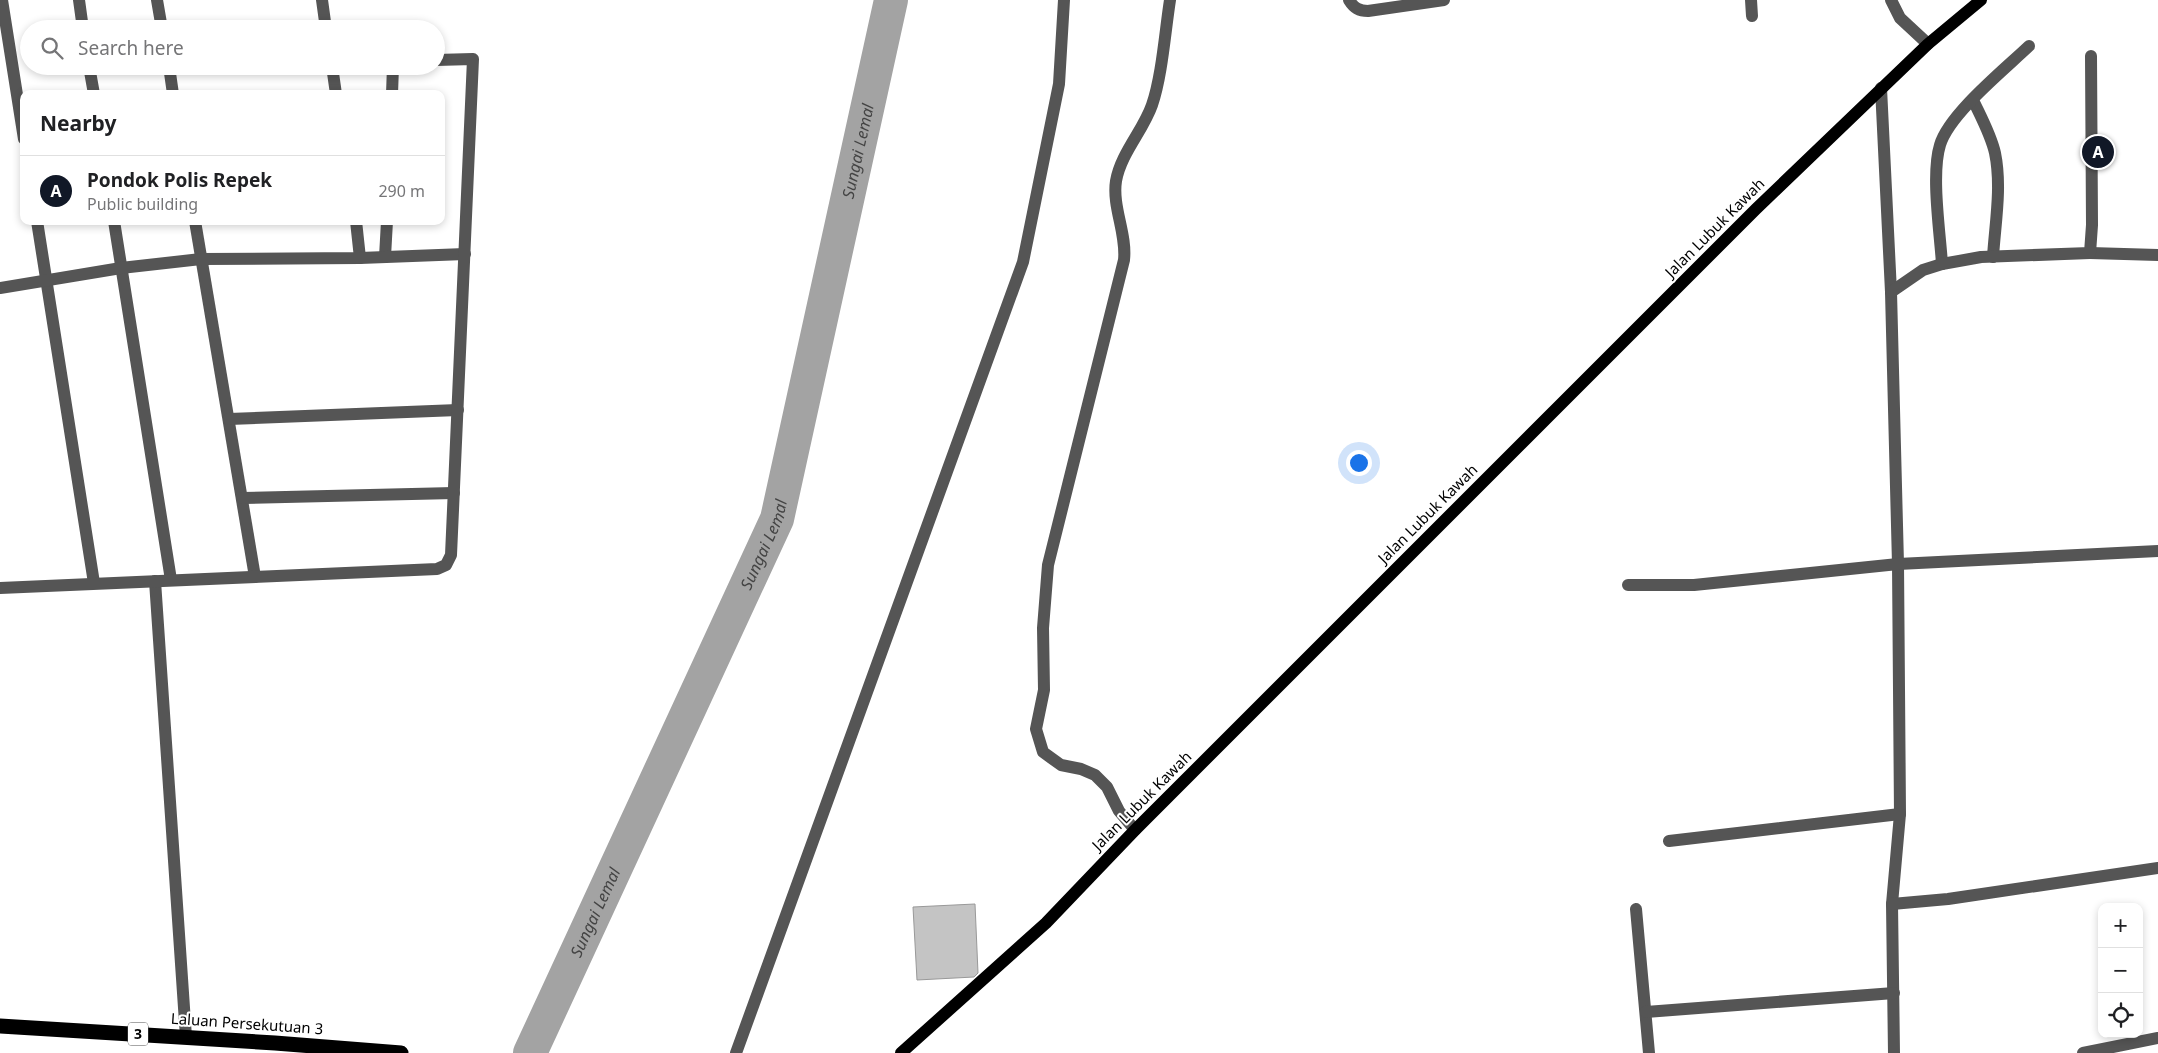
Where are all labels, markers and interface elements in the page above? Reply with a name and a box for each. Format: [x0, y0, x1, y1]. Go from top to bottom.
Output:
search box [20, 20, 445, 75]
icon: search [38, 34, 66, 62]
text: Search here [78, 35, 184, 61]
water label: Sungai Lemal [837, 101, 879, 200]
text: Nearby [40, 109, 116, 137]
pin: A [2082, 133, 2114, 171]
text: Pondok Polis Repek [87, 167, 272, 193]
street label: Jalan Lubuk Kawah [1659, 173, 1768, 283]
text: A [50, 180, 62, 202]
text: 290 m [378, 180, 425, 202]
text: Public building [87, 193, 198, 215]
your location [1346, 450, 1372, 476]
street label: Jalan Lubuk Kawah [1372, 459, 1481, 569]
water label: Sungai Lemal [735, 497, 792, 593]
street label: Jalan Lubuk Kawah [1086, 746, 1195, 856]
water label: Sungai Lemal [565, 863, 626, 961]
map controls [2098, 903, 2143, 1038]
button: + [2098, 903, 2143, 948]
button: − [2098, 948, 2143, 993]
button: locate [2098, 993, 2143, 1038]
street label: Laluan Persekutuan 3 [170, 1008, 324, 1038]
road number: 3 [128, 1022, 148, 1046]

